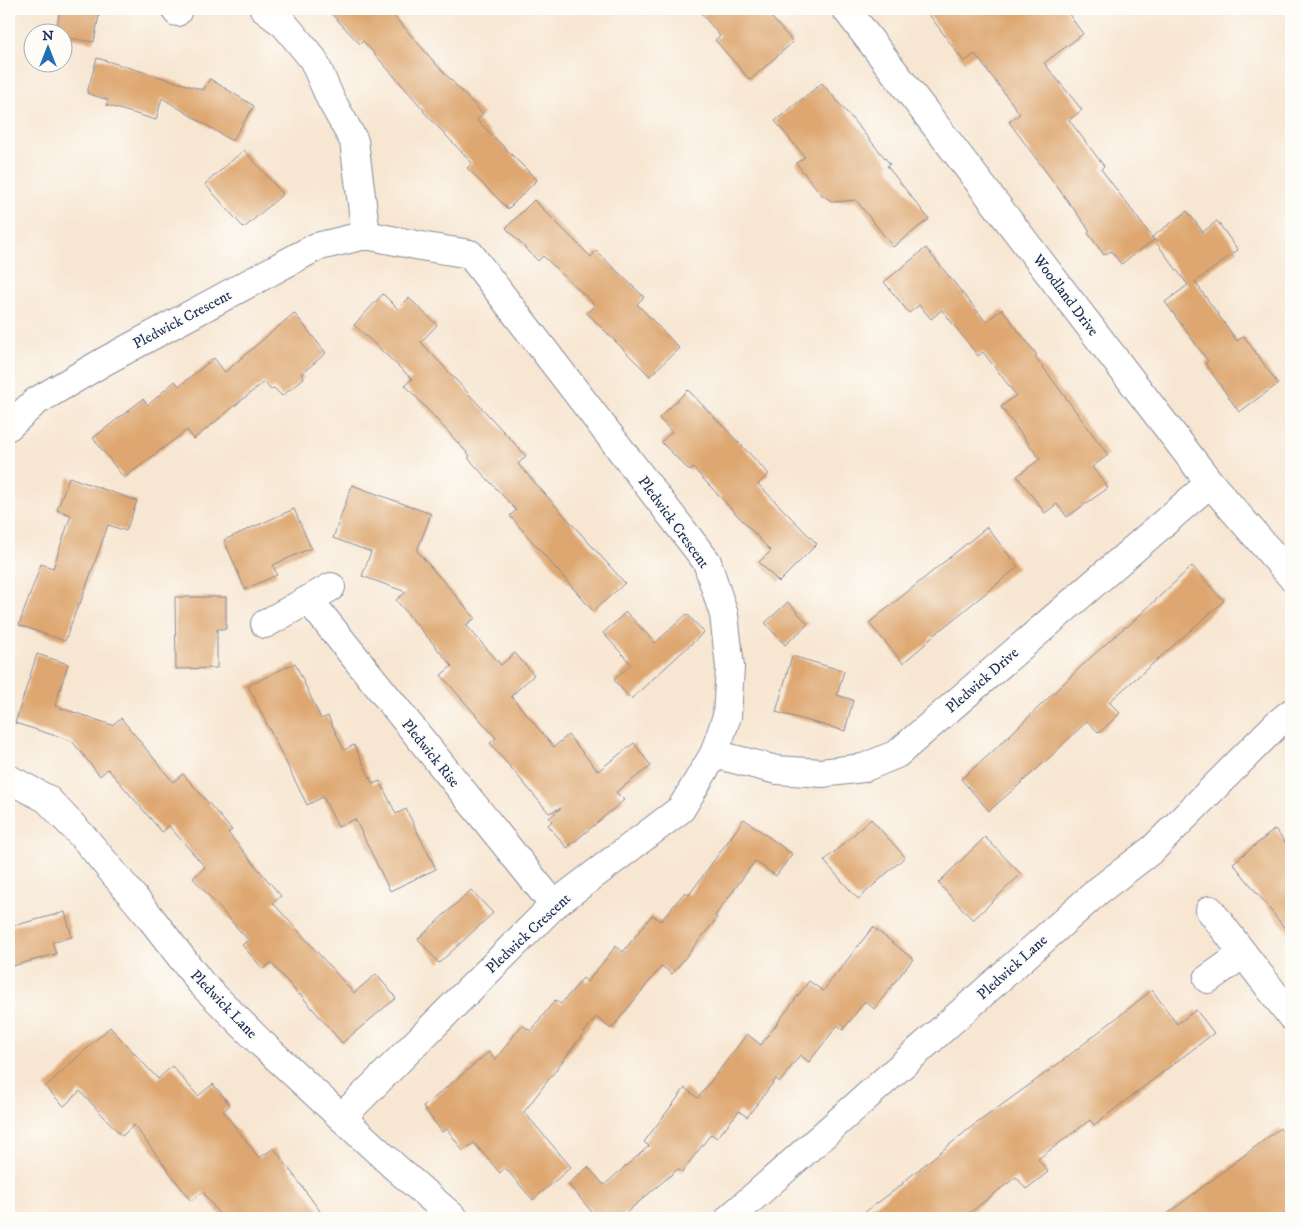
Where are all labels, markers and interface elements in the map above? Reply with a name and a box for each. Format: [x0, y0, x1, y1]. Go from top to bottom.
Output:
north arrow [22, 22, 72, 72]
text: N [42, 27, 54, 45]
street label: Woodland Drive [1028, 250, 1103, 340]
street label: Pledwick Crescent [130, 285, 235, 353]
street label: Pledwick Crescent [634, 473, 713, 572]
street label: Pledwick Drive [942, 643, 1023, 717]
street label: Pledwick Rise [397, 715, 464, 791]
street label: Pledwick Crescent [482, 889, 575, 978]
street label: Pledwick Lane [973, 931, 1052, 1004]
street label: Pledwick Lane [186, 966, 261, 1043]

